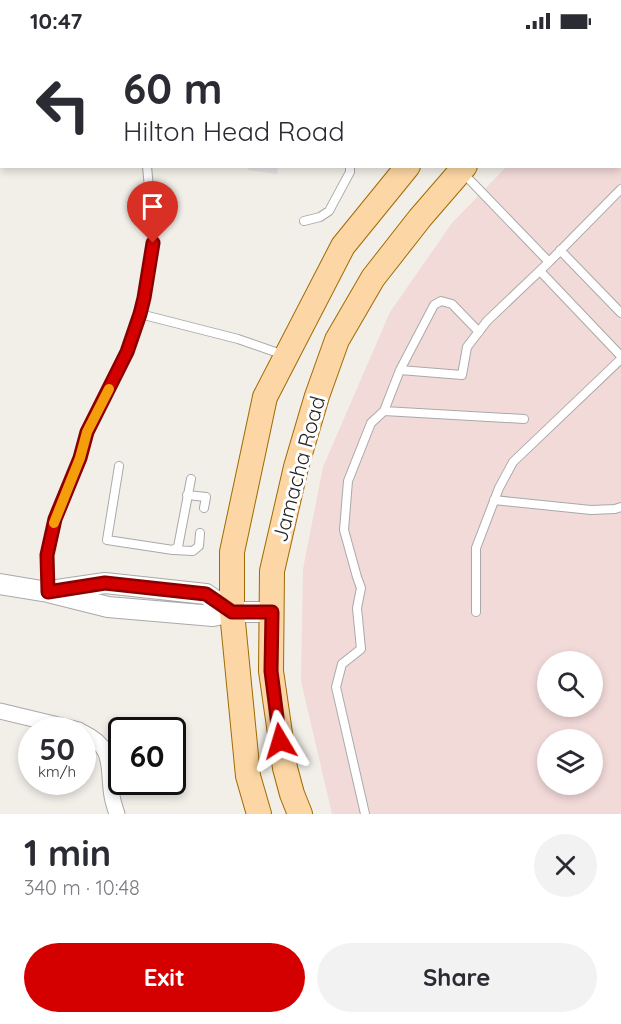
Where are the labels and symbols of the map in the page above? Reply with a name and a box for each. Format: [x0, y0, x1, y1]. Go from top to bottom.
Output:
pin [127, 181, 178, 243]
street label: Jamacha Road [266, 393, 330, 545]
position arrow [248, 709, 312, 773]
speed limit sign: 60 [108, 717, 186, 795]

